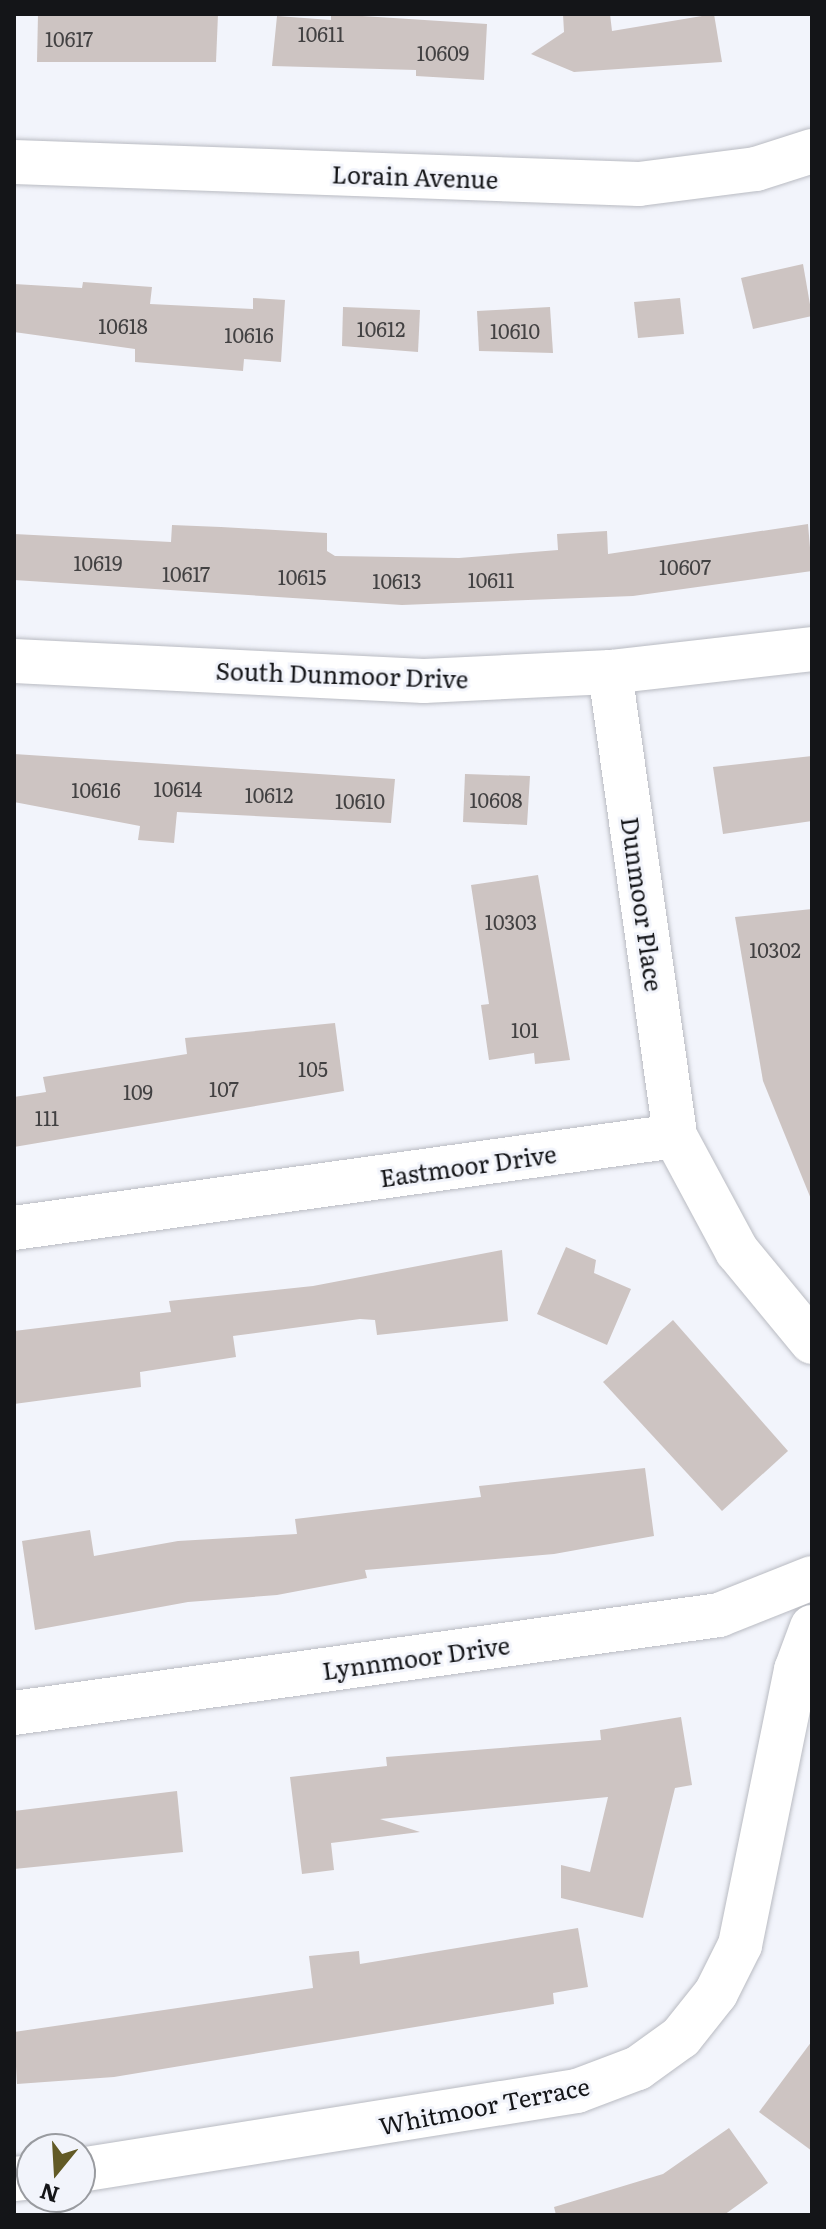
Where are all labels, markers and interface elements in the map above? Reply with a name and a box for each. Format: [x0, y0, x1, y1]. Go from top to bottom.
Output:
house number: 10611 [298, 21, 344, 45]
house number: 10617 [45, 26, 93, 50]
house number: 10609 [417, 40, 469, 64]
street label: Lorain Avenue [331, 159, 499, 193]
house number: 10618 [98, 313, 148, 337]
house number: 10612 [357, 316, 405, 340]
house number: 10610 [490, 318, 540, 342]
house number: 10616 [224, 322, 274, 346]
house number: 10619 [73, 550, 123, 574]
house number: 10607 [659, 554, 711, 578]
house number: 10617 [162, 561, 210, 585]
house number: 10615 [278, 564, 326, 588]
house number: 10611 [468, 567, 514, 591]
house number: 10613 [372, 568, 422, 592]
street label: South Dunmoor Drive [215, 655, 469, 693]
house number: 10614 [154, 776, 202, 800]
house number: 10616 [71, 777, 121, 801]
house number: 10612 [245, 782, 293, 806]
house number: 10608 [469, 787, 523, 811]
house number: 10610 [335, 788, 385, 812]
street label: Dunmoor Place [616, 815, 670, 993]
house number: 10303 [485, 909, 537, 933]
house number: 10302 [749, 937, 801, 961]
house number: 101 [511, 1017, 539, 1041]
house number: 105 [298, 1056, 328, 1080]
house number: 107 [209, 1076, 239, 1100]
house number: 109 [123, 1079, 153, 1103]
house number: 111 [35, 1105, 59, 1129]
street label: Eastmoor Drive [378, 1138, 558, 1192]
street label: Lynnmoor Drive [320, 1630, 512, 1684]
street label: Whitmoor Terrace [376, 2070, 592, 2140]
north arrow [16, 2133, 96, 2213]
text: N [35, 2176, 63, 2213]

